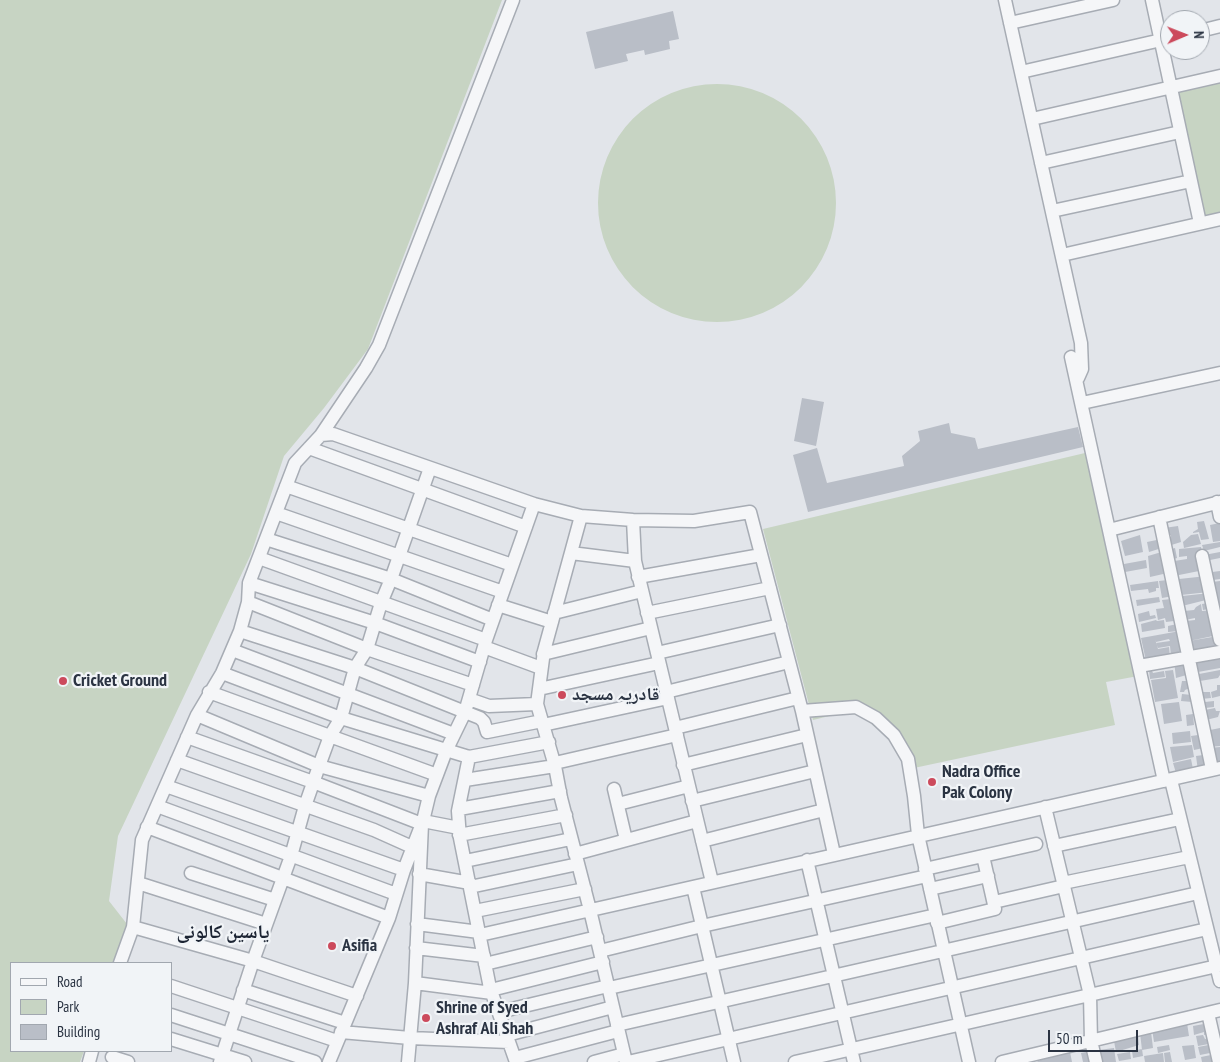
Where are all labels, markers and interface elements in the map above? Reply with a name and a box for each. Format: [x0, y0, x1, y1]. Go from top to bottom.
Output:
north arrow [1160, 10, 1210, 60]
text: N [1190, 31, 1208, 39]
place label: Cricket Ground [73, 670, 167, 692]
marker: Cricket Ground [57, 675, 69, 687]
place label: قادریہ مسجد [572, 684, 659, 706]
marker: قادریہ مسجد [556, 689, 568, 701]
place label: Nadra Office Pak Colony [942, 761, 1020, 804]
marker: Nadra Office Pak Colony [926, 776, 938, 788]
district label: یاسین کالونی [176, 922, 270, 944]
place label: Asifia [342, 935, 377, 957]
marker: Asifia [326, 940, 338, 952]
legend [10, 962, 172, 1052]
text: Road [57, 972, 83, 991]
text: Park [57, 997, 79, 1016]
place label: Shrine of Syed Ashraf Ali Shah [436, 997, 533, 1040]
marker: Shrine of Syed Ashraf Ali Shah [420, 1012, 432, 1024]
scale bar [1050, 1020, 1140, 1052]
text: Building [57, 1022, 100, 1041]
text: 50 m [1056, 1029, 1082, 1048]

